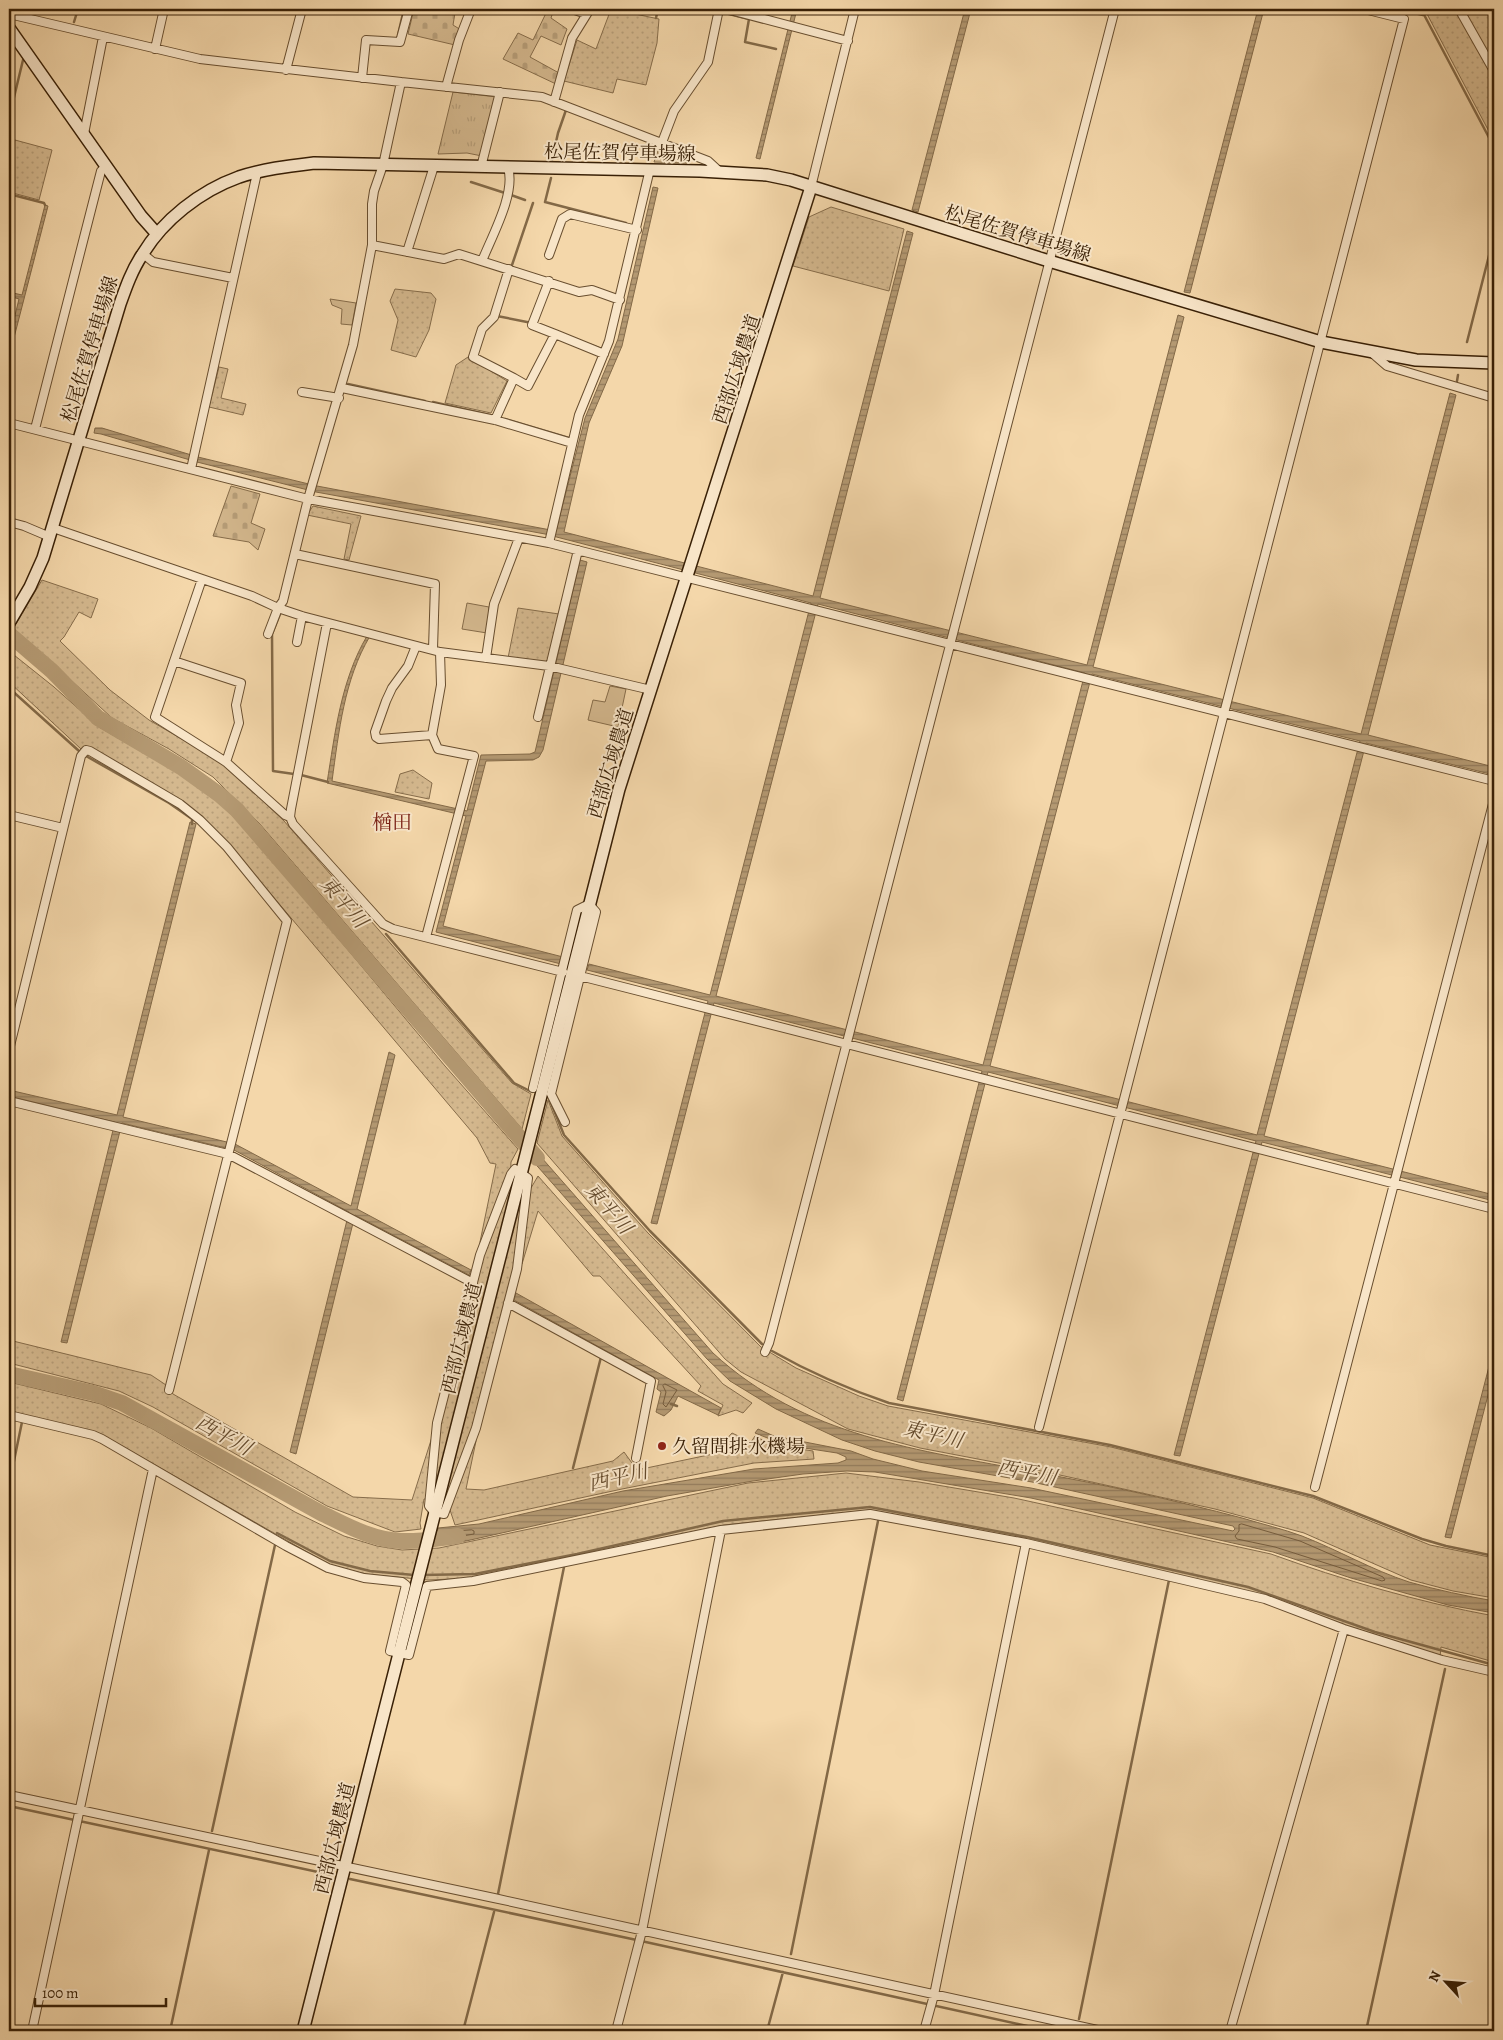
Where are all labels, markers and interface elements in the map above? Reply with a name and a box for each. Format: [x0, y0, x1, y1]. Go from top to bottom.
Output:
street label: 松尾佐賀停車場線 [544, 139, 696, 167]
street label: 松尾佐賀停車場線 [941, 199, 1094, 269]
street label: 松尾佐賀停車場線 [55, 273, 125, 426]
street label: 西部広域農道 [707, 311, 767, 428]
street label: 西部広域農道 [582, 705, 640, 822]
district label: 楢田 [372, 809, 412, 836]
water label: 東平川 [314, 871, 375, 935]
water label: 東平川 [579, 1177, 640, 1241]
street label: 西部広域農道 [436, 1280, 488, 1397]
water label: 西平川 [191, 1409, 258, 1463]
water label: 東平川 [901, 1415, 967, 1455]
place label: 久留間排水機場 [672, 1434, 805, 1460]
marker: 久留間排水機場 [656, 1440, 668, 1452]
water label: 西平川 [995, 1454, 1061, 1492]
water label: 西平川 [586, 1457, 652, 1497]
street label: 西部広域農道 [309, 1780, 361, 1897]
north arrow [1420, 1958, 1470, 2008]
text: N [1424, 1968, 1446, 1985]
scale bar [35, 1975, 166, 2007]
text: 100 m [42, 1983, 79, 2003]

